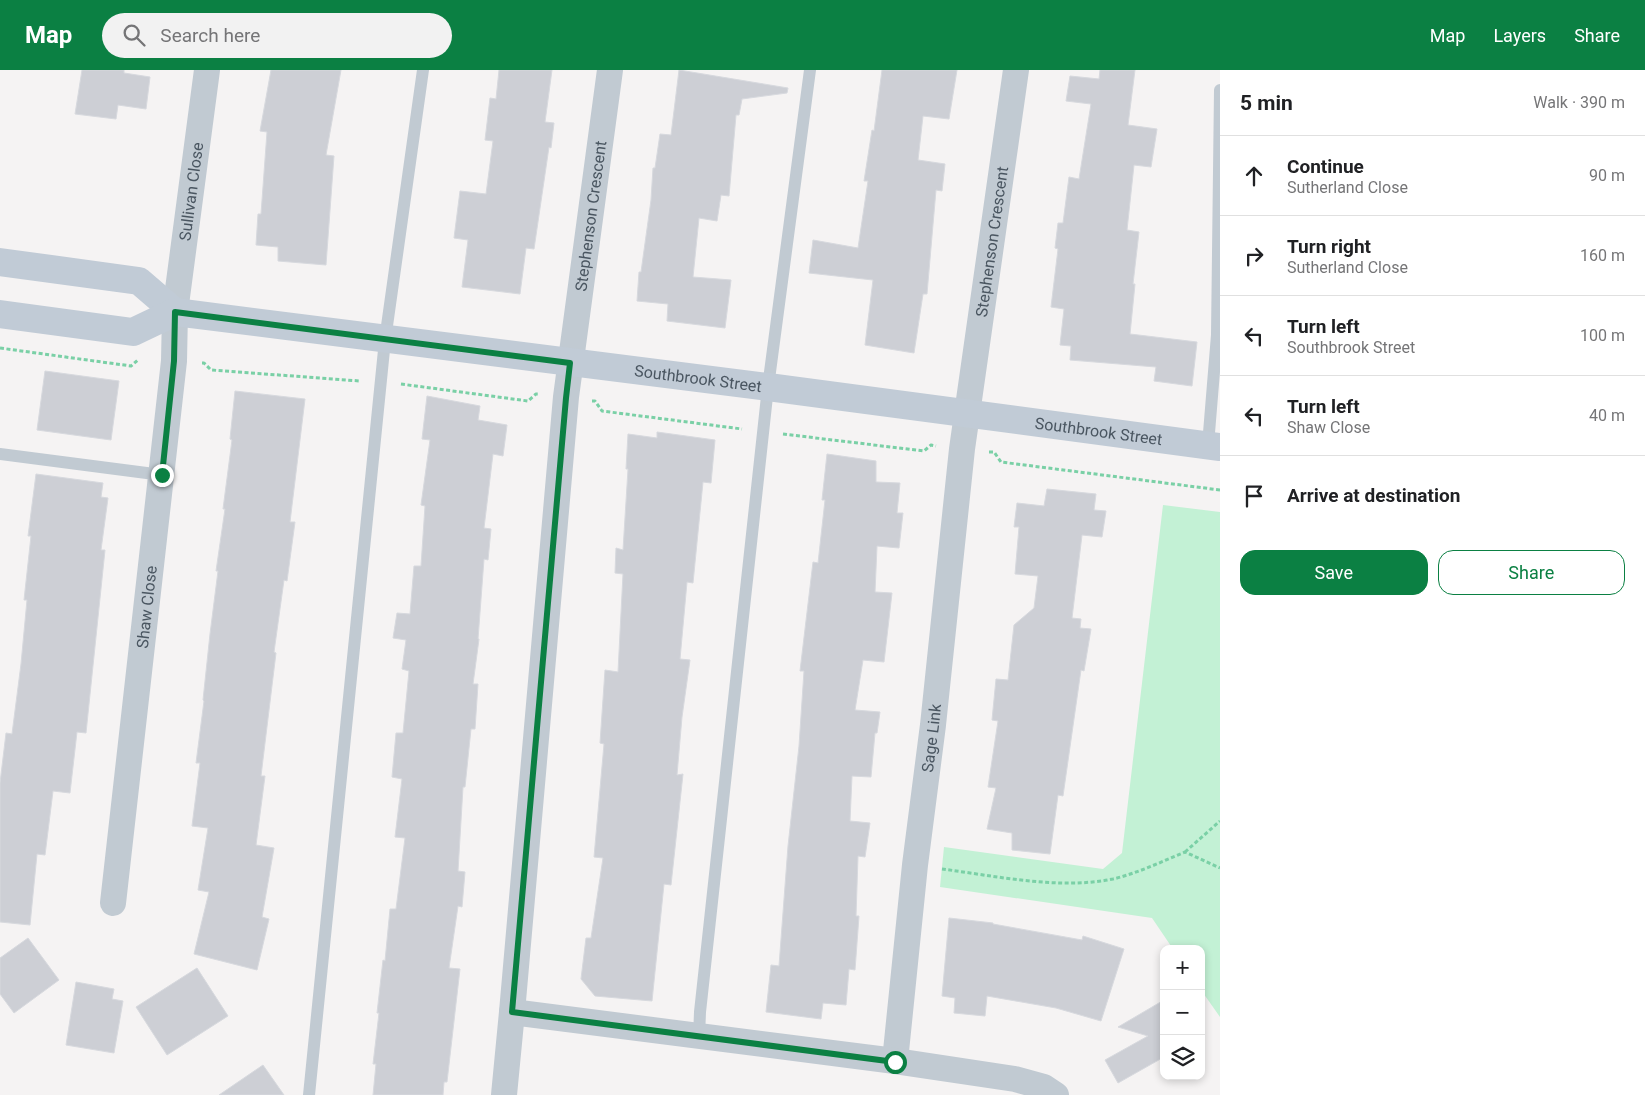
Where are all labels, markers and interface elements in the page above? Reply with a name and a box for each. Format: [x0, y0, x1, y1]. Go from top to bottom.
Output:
search box [102, 13, 452, 58]
text: Map [25, 21, 72, 49]
icon: search [120, 21, 148, 49]
text: Search here [160, 24, 260, 47]
text: Map [1430, 25, 1465, 46]
text: Layers [1493, 25, 1546, 46]
text: Share [1574, 25, 1620, 46]
text: 5 min [1240, 91, 1293, 115]
text: Walk · 390 m [1533, 93, 1625, 112]
street label: Stephenson Crescent [571, 139, 610, 293]
street label: Sullivan Close [175, 141, 207, 242]
text: Continue [1287, 155, 1364, 178]
icon: ahead [1240, 162, 1268, 190]
street label: Stephenson Crescent [971, 165, 1012, 318]
text: 90 m [1589, 166, 1625, 185]
text: Sutherland Close [1287, 178, 1408, 197]
text: Turn right [1287, 235, 1371, 258]
icon: right [1240, 242, 1268, 270]
text: 160 m [1580, 246, 1625, 265]
text: Sutherland Close [1287, 258, 1408, 277]
text: Turn left [1287, 315, 1360, 338]
icon: left [1240, 322, 1268, 350]
text: 100 m [1580, 326, 1625, 345]
text: Southbrook Street [1287, 338, 1415, 357]
street label: Southbrook Street [633, 361, 763, 396]
text: Turn left [1287, 395, 1360, 418]
icon: left [1240, 402, 1268, 430]
text: 40 m [1589, 406, 1625, 425]
street label: Southbrook Street [1034, 413, 1163, 449]
text: Shaw Close [1287, 418, 1370, 437]
route end [151, 464, 174, 487]
icon: arrive [1240, 482, 1268, 510]
text: Arrive at destination [1287, 484, 1460, 507]
button: Save [1240, 550, 1428, 595]
button: Share [1438, 550, 1625, 595]
street label: Shaw Close [132, 564, 160, 649]
street label: Sage Link [917, 702, 945, 774]
map controls [1160, 945, 1205, 1080]
button: + [1160, 945, 1205, 990]
button: − [1160, 990, 1205, 1035]
button: layers [1160, 1035, 1205, 1080]
route start [884, 1051, 907, 1074]

